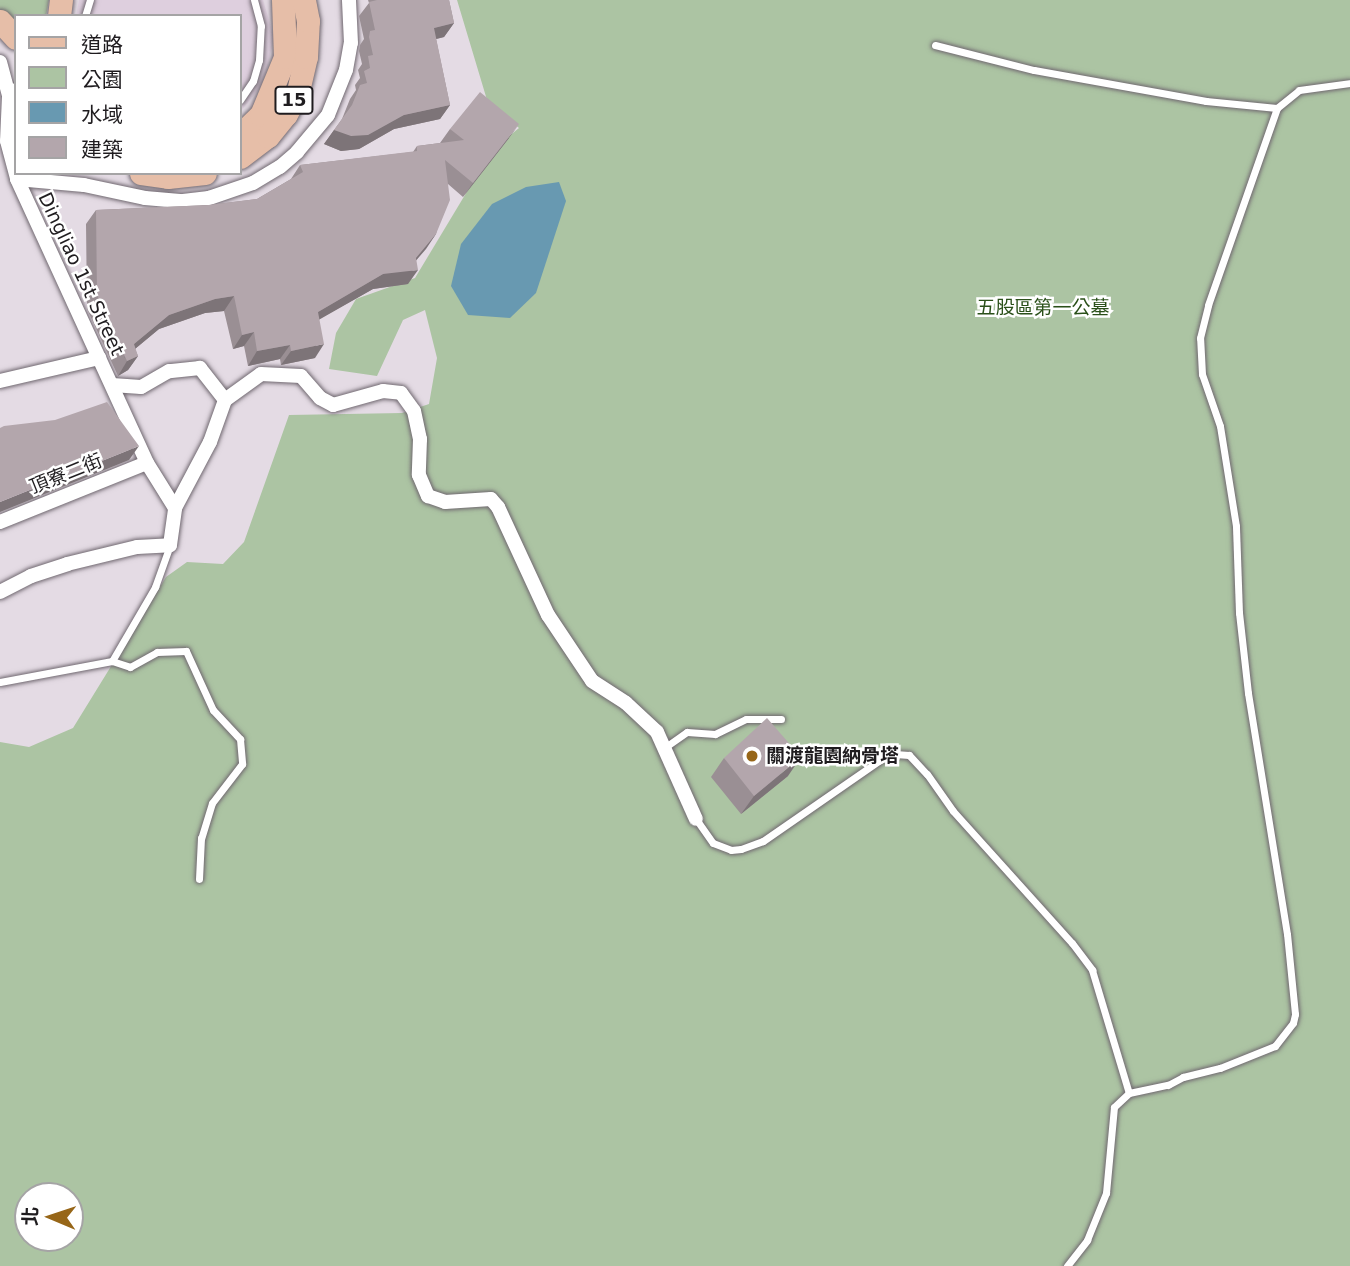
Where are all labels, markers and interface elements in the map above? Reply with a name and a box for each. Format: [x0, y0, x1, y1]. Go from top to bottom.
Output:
legend [14, 14, 242, 175]
text: 道路 [81, 33, 123, 57]
text: 公園 [81, 68, 123, 92]
road number: 15 [273, 86, 315, 114]
text: 水域 [81, 103, 123, 127]
text: 建築 [81, 138, 123, 162]
street label: Dingliao 1st Street [33, 189, 129, 359]
park label: 五股區第一公墓 [977, 297, 1109, 319]
street label: 頂寮二街 [26, 449, 106, 499]
place label: 關渡龍園納骨塔 [766, 745, 899, 767]
marker: 關渡龍園納骨塔 [744, 748, 760, 764]
north arrow [14, 1182, 84, 1252]
text: 北 [19, 1206, 41, 1226]

